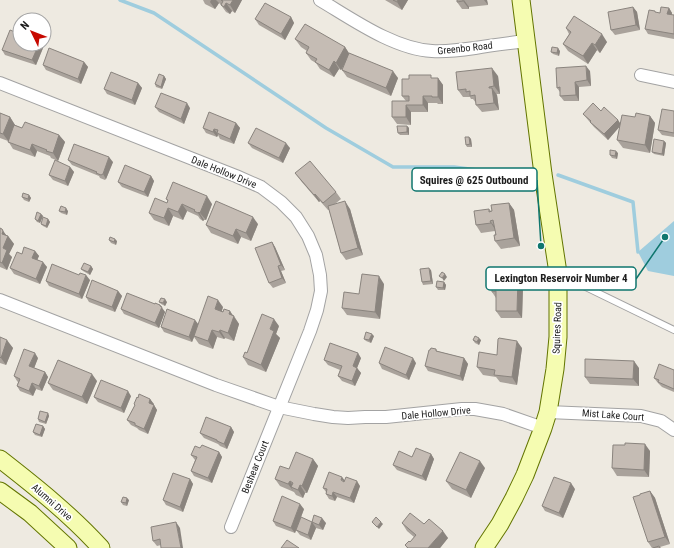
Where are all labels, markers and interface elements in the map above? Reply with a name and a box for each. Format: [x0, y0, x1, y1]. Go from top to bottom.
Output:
north arrow [12, 12, 52, 52]
text: N [18, 18, 32, 32]
street label: Greenbo Road [437, 40, 493, 56]
street label: Dale Hollow Drive [190, 154, 258, 190]
callout: Squires @ 625 Outbound [412, 168, 537, 191]
text: Squires @ 625 Outbound [420, 174, 528, 187]
callout: Lexington Reservoir Number 4 [486, 267, 636, 290]
text: Lexington Reservoir Number 4 [494, 272, 628, 285]
street label: Squires Road [551, 302, 563, 354]
street label: Dale Hollow Drive [401, 404, 471, 422]
street label: Mist Lake Court [582, 407, 645, 423]
street label: Beshear Court [239, 439, 271, 495]
street label: Alumni Drive [30, 482, 75, 523]

